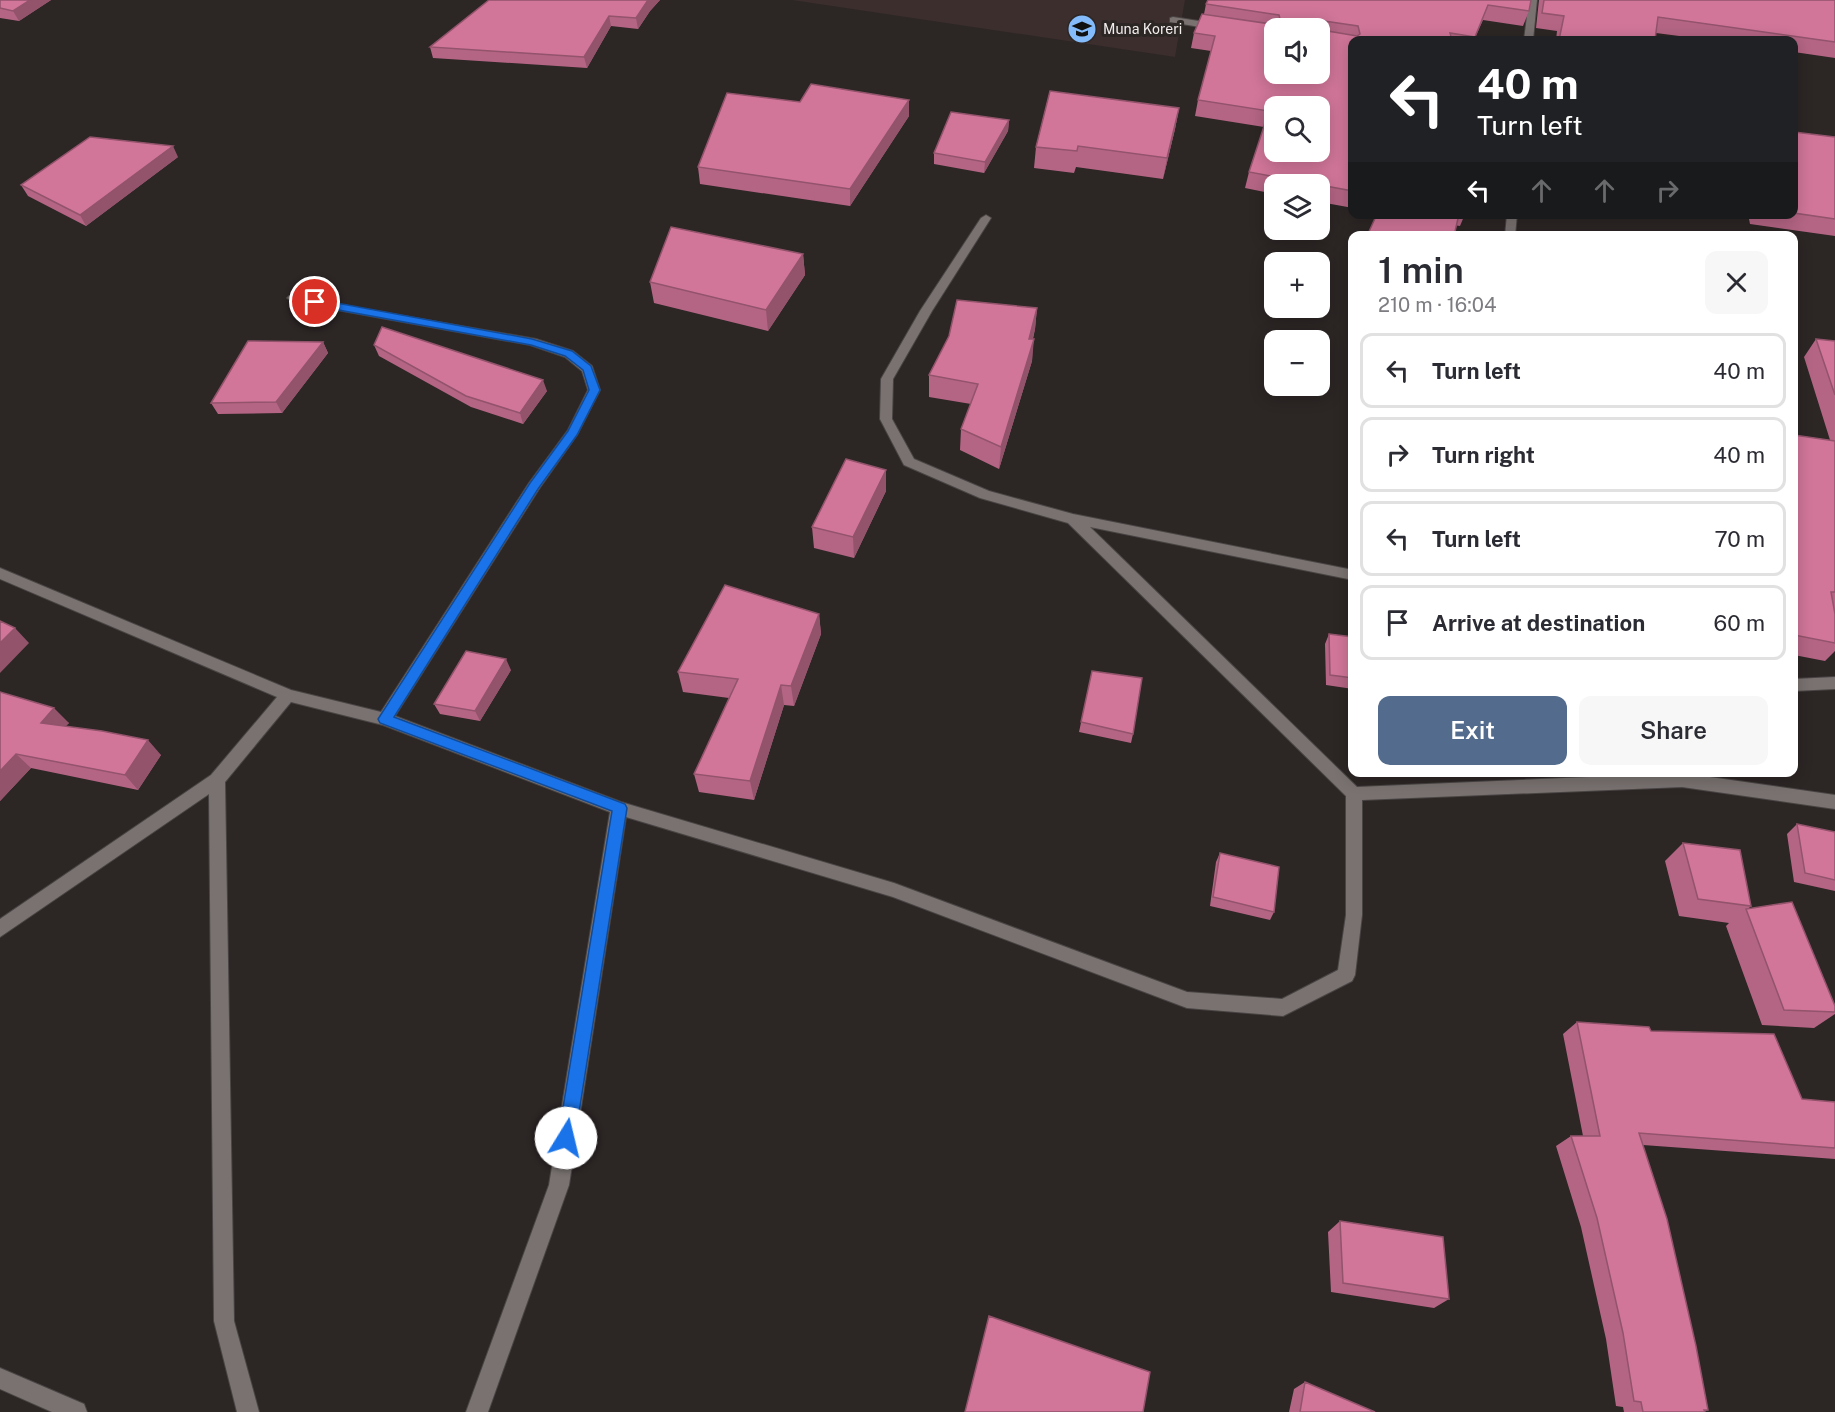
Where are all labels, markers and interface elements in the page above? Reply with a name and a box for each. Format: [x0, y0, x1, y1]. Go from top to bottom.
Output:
school or university icon: Muna Koreri [1066, 13, 1098, 45]
map controls [1264, 18, 1330, 396]
button: sound [1264, 18, 1330, 84]
place label: Muna Koreri [1103, 21, 1182, 37]
text: 40 m [1477, 59, 1579, 108]
icon: left [1378, 60, 1456, 138]
button: search [1264, 96, 1330, 162]
text: Turn left [1477, 109, 1583, 141]
button: layers [1264, 174, 1330, 240]
icon: left [1462, 174, 1495, 207]
icon: ahead [1525, 174, 1558, 207]
icon: ahead [1588, 174, 1621, 207]
icon: right [1651, 174, 1684, 207]
text: 1 min [1378, 249, 1464, 291]
button: close [1705, 251, 1768, 314]
button: + [1264, 252, 1330, 318]
pin [289, 276, 340, 327]
icon: arrive [298, 285, 331, 318]
text: 210 m · 16:04 [1378, 293, 1497, 317]
button: − [1264, 330, 1330, 396]
icon: left [1381, 354, 1414, 387]
text: Turn left [1432, 358, 1521, 384]
text: 40 m [1713, 358, 1765, 384]
icon: right [1381, 438, 1414, 471]
text: Turn right [1432, 442, 1535, 468]
text: 40 m [1713, 442, 1765, 468]
icon: left [1381, 522, 1414, 555]
text: Turn left [1432, 526, 1521, 552]
text: 70 m [1714, 526, 1765, 552]
icon: arrive [1381, 606, 1414, 639]
text: Arrive at destination [1432, 610, 1645, 636]
text: 60 m [1714, 610, 1765, 636]
button: Exit [1378, 696, 1567, 765]
button: Share [1579, 696, 1768, 765]
position arrow [534, 1106, 598, 1170]

